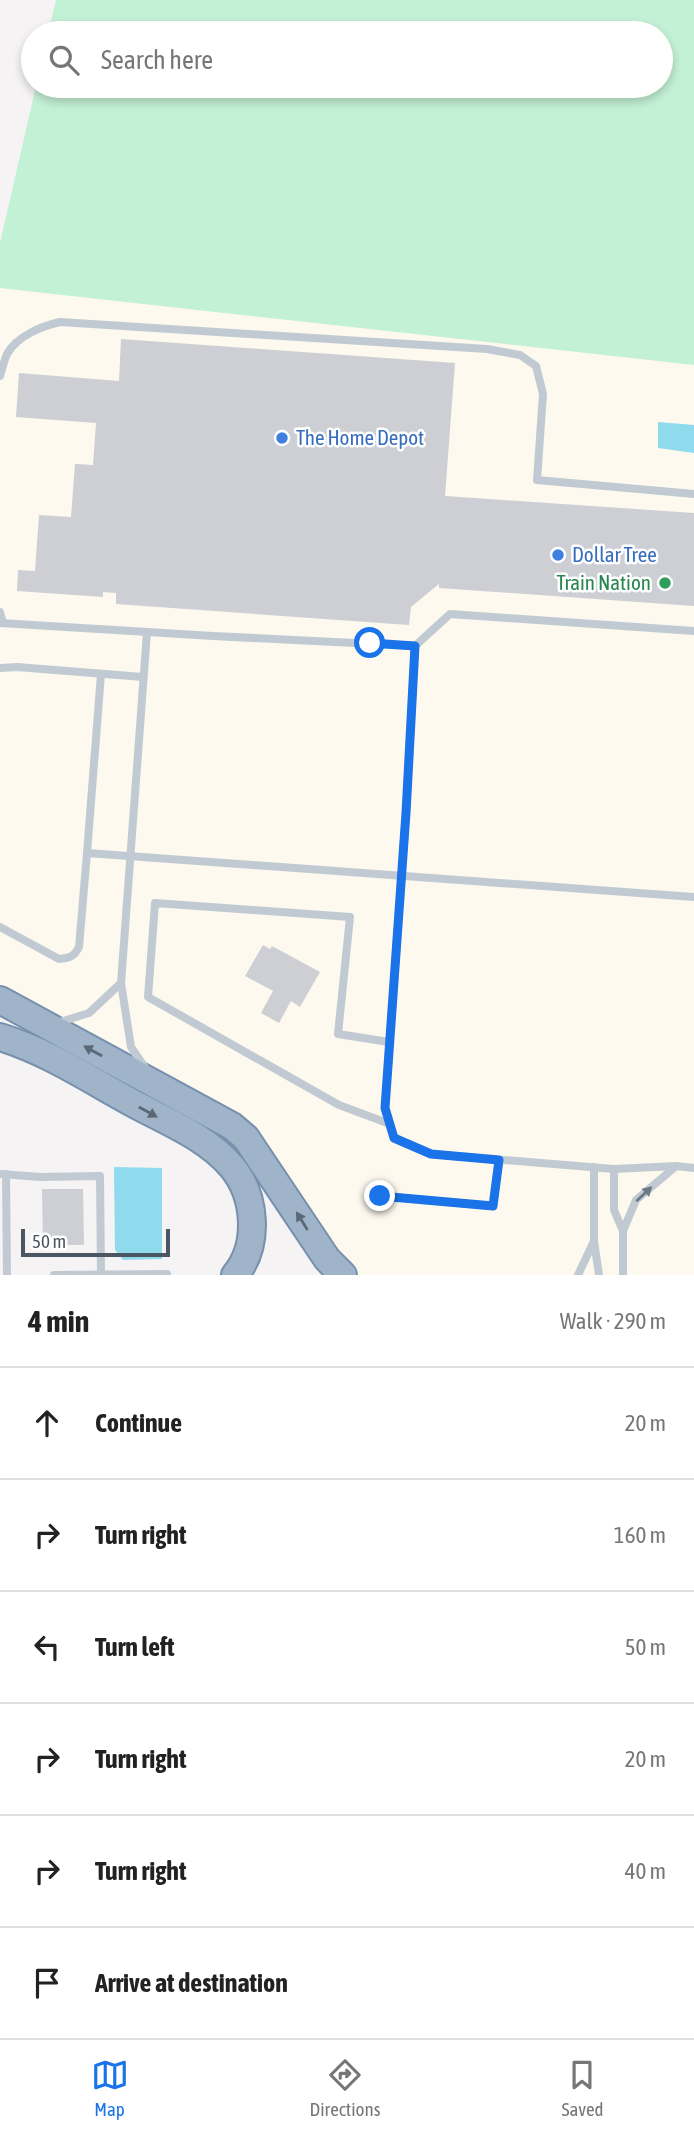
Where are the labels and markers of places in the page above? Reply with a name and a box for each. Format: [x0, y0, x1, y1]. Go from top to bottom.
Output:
place label: The Home Depot [296, 425, 424, 449]
marker: The Home Depot [274, 430, 290, 446]
place label: Dollar Tree [572, 542, 657, 566]
marker: Dollar Tree [550, 547, 566, 563]
place label: Train Nation [557, 570, 651, 594]
marker: Train Nation [657, 575, 673, 591]

